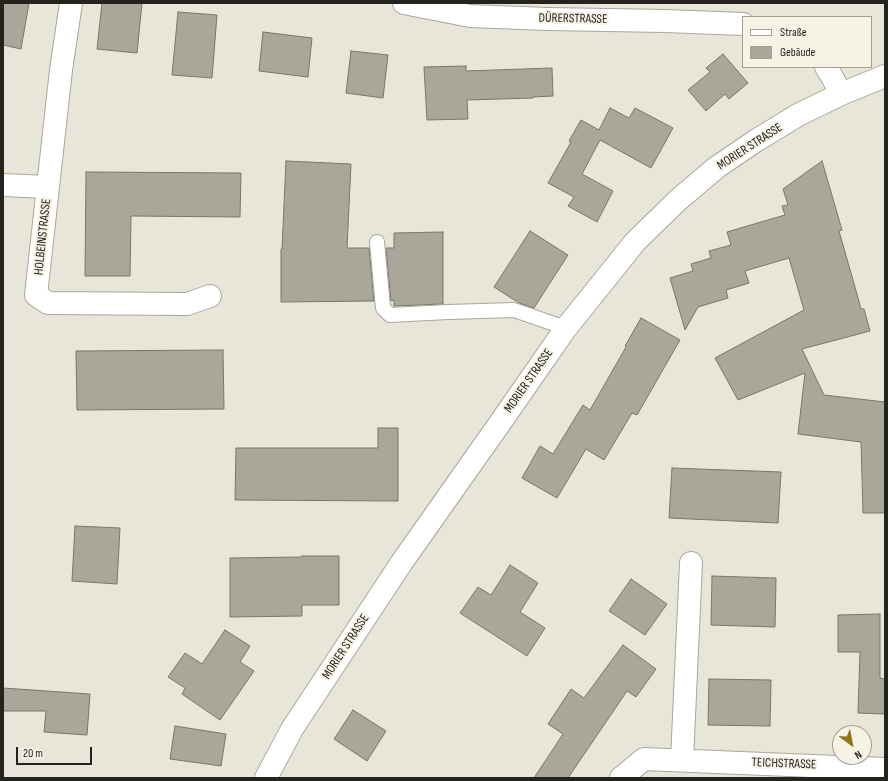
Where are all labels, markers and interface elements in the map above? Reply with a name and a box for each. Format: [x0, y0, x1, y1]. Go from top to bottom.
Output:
street label: DÜRERSTRASSE [539, 11, 607, 27]
legend [742, 16, 872, 68]
text: Straße [780, 25, 807, 40]
text: Gebäude [780, 45, 815, 60]
street label: MORIER STRASSE [714, 120, 786, 174]
street label: HOLBEINSTRASSE [31, 198, 55, 276]
street label: MORIER STRASSE [501, 346, 557, 416]
street label: MORIER STRASSE [319, 611, 373, 683]
north arrow [832, 725, 872, 765]
scale bar [18, 739, 94, 765]
text: 20 m [23, 746, 43, 761]
text: N [852, 748, 864, 762]
street label: TEICHSTRASSE [751, 755, 817, 773]

